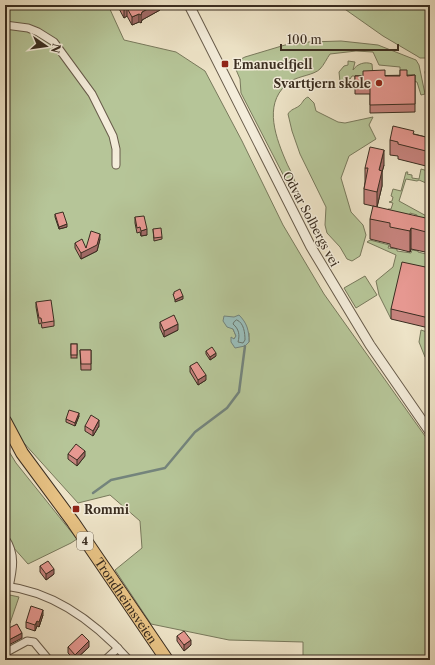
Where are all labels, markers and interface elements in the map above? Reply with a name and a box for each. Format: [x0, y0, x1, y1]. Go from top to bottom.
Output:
north arrow [26, 26, 66, 66]
scale bar [281, 26, 398, 52]
text: 100 m [287, 32, 322, 47]
text: N [48, 42, 64, 55]
place label: Emanuelfjell [233, 57, 312, 72]
marker: Emanuelfjell [220, 59, 230, 69]
place label: Svarttjern skole [274, 76, 371, 91]
marker: Svarttjern skole [374, 78, 384, 88]
street label: Odvar Solbergs vei [280, 169, 343, 269]
place label: Rommi [84, 502, 130, 517]
marker: Rommi [71, 504, 81, 514]
road number: 4 [77, 532, 93, 550]
street label: Trondheimsveien [92, 555, 161, 647]

